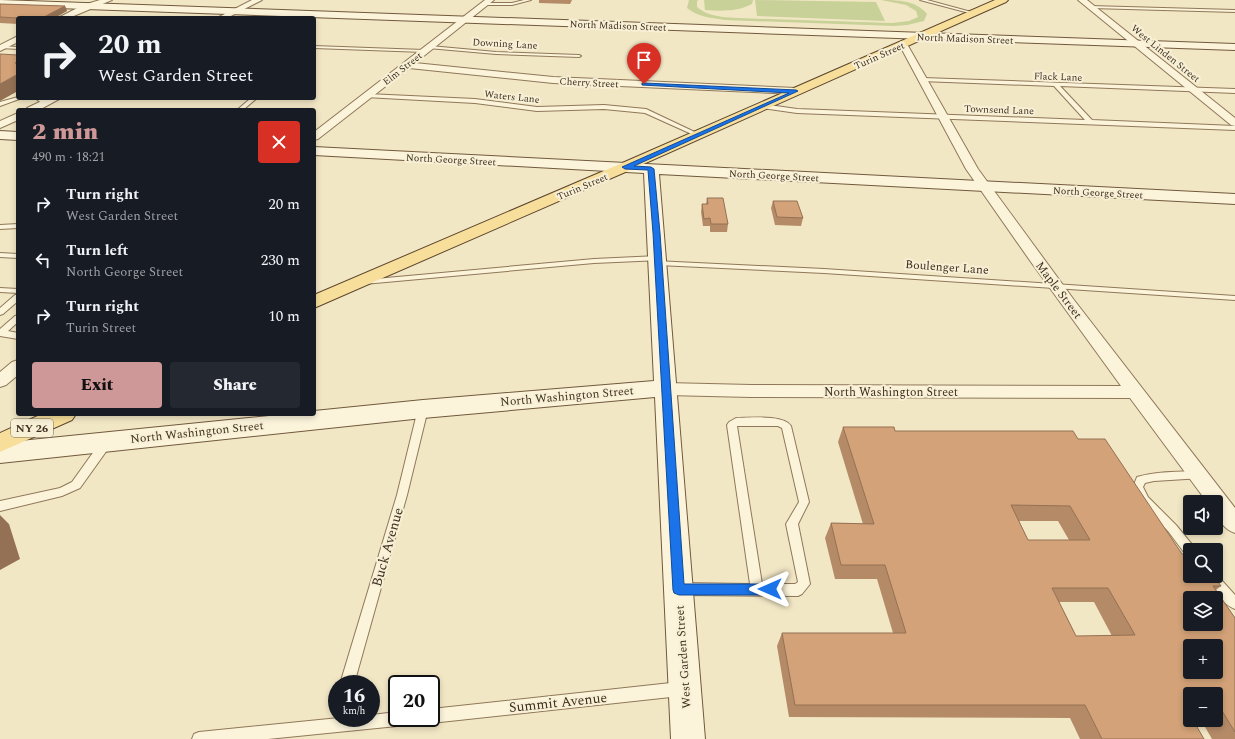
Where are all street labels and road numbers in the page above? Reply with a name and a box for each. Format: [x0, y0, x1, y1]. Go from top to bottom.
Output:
street label: North Madison Street [569, 16, 667, 36]
street label: West Linden Street [1127, 21, 1204, 87]
street label: North Madison Street [916, 29, 1014, 49]
street label: Downing Lane [472, 34, 538, 54]
street label: Turin Street [852, 37, 908, 74]
street label: Elm Street [379, 48, 426, 90]
street label: Flack Lane [1033, 68, 1083, 86]
street label: Cherry Street [559, 73, 619, 93]
street label: Waters Lane [483, 86, 541, 108]
street label: Townsend Lane [964, 101, 1034, 119]
street label: North George Street [406, 150, 497, 170]
street label: North George Street [729, 166, 820, 186]
street label: Turin Street [554, 169, 611, 205]
street label: North George Street [1053, 183, 1144, 203]
street label: Boulenger Lane [905, 255, 990, 280]
street label: Maple Street [1031, 257, 1087, 323]
street label: North Washington Street [499, 381, 635, 412]
street label: North Washington Street [824, 383, 958, 402]
street label: North Washington Street [129, 416, 265, 449]
road number: NY 26 [11, 419, 53, 437]
street label: Buck Avenue [366, 505, 409, 589]
street label: West Garden Street [670, 605, 697, 709]
street label: Summit Avenue [508, 687, 608, 718]

